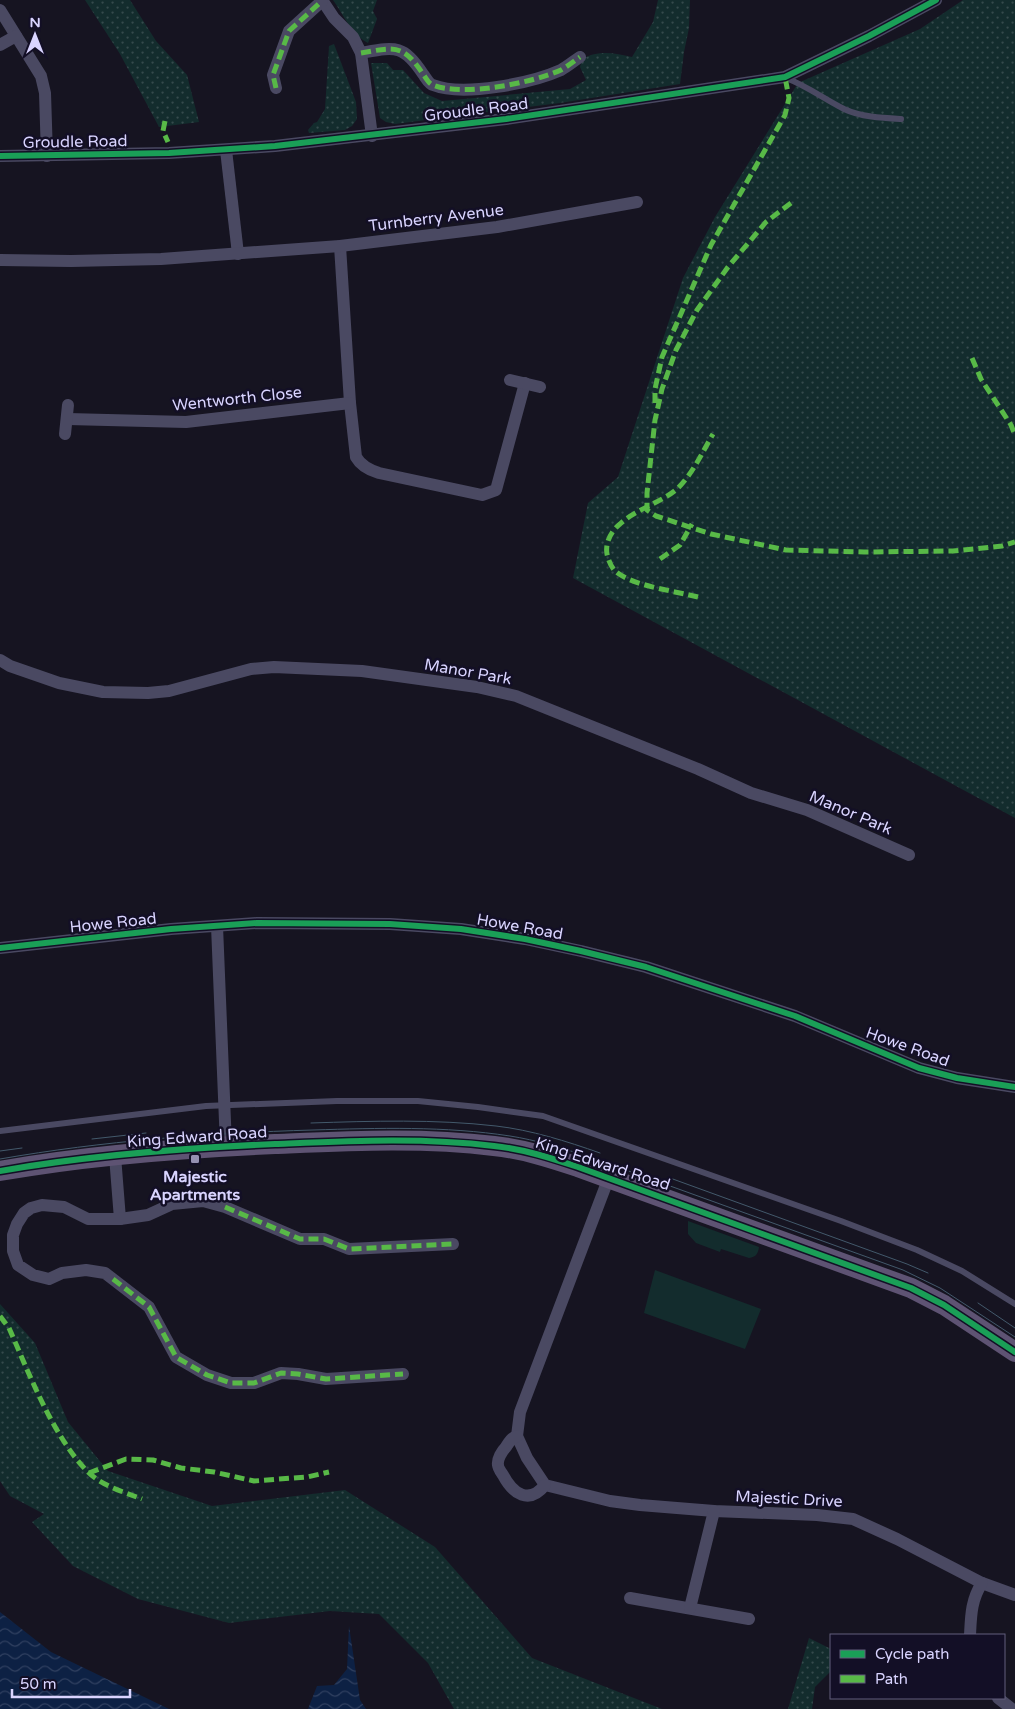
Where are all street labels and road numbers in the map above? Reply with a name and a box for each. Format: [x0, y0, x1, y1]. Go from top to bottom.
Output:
street label: Groudle Road [423, 94, 529, 126]
street label: Groudle Road [22, 131, 128, 153]
street label: Turnberry Avenue [367, 200, 505, 236]
street label: Wentworth Close [171, 382, 303, 416]
street label: Manor Park [423, 654, 513, 690]
street label: Manor Park [806, 786, 895, 840]
street label: Howe Road [69, 908, 158, 938]
street label: Howe Road [475, 910, 565, 944]
street label: Howe Road [863, 1023, 952, 1071]
street label: King Edward Road [126, 1122, 268, 1152]
street label: King Edward Road [533, 1133, 673, 1195]
street label: Majestic Drive [735, 1486, 843, 1512]

